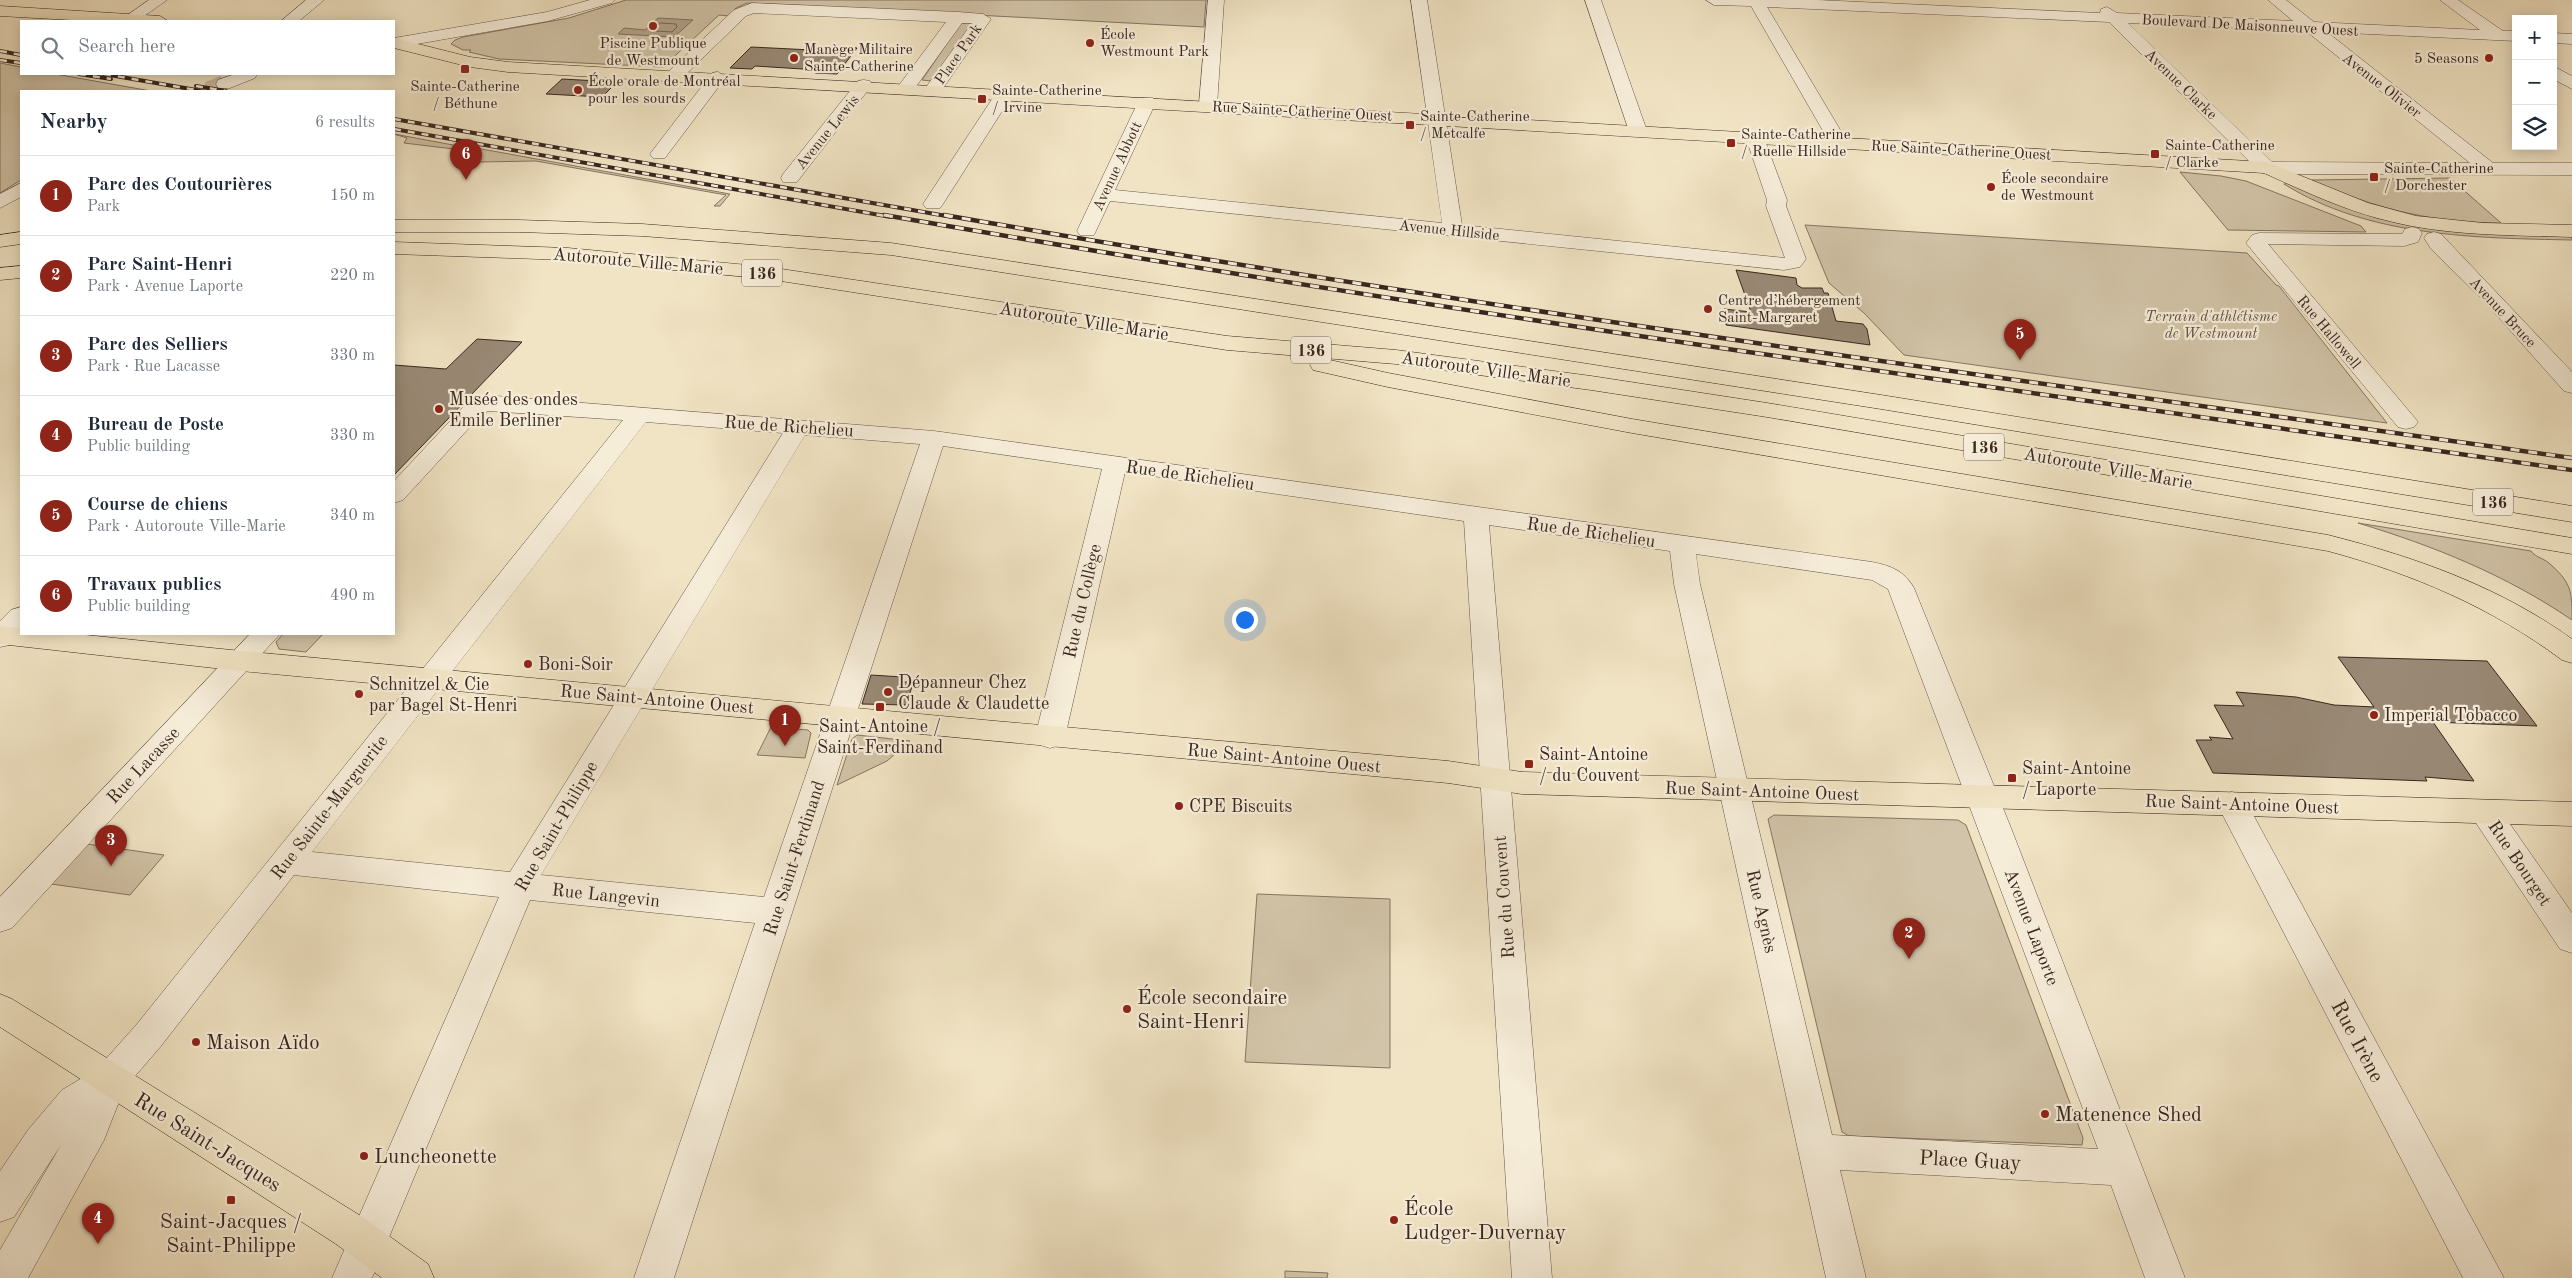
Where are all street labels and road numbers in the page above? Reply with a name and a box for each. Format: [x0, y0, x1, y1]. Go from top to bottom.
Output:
street label: Boulevard De Maisonneuve Ouest [2141, 13, 2359, 40]
street label: Place Park [933, 22, 986, 88]
street label: Avenue Clarke [2141, 47, 2219, 123]
street label: Avenue Olivier [2339, 51, 2423, 121]
street label: Avenue Lewis [794, 93, 863, 173]
street label: Rue Sainte-Catherine Ouest [1211, 100, 1393, 125]
street label: Avenue Abbott [1091, 120, 1146, 214]
street label: Rue Sainte-Catherine Ouest [1870, 139, 2052, 164]
street label: Avenue Hillside [1398, 219, 1500, 244]
street label: Autoroute Ville-Marie [552, 246, 724, 278]
road number: 136 [742, 260, 782, 286]
street label: Avenue Bruce [2466, 275, 2538, 351]
street label: Rue Hallowell [2293, 294, 2363, 372]
street label: Autoroute Ville-Marie [998, 300, 1170, 344]
road number: 136 [1291, 336, 1331, 364]
street label: Autoroute Ville-Marie [1400, 349, 1572, 391]
street label: Rue de Richelieu [724, 413, 855, 441]
road number: 136 [1964, 434, 2004, 461]
street label: Autoroute Ville-Marie [2022, 445, 2194, 493]
street label: Rue de Richelieu [1124, 458, 1256, 494]
road number: 136 [2473, 488, 2513, 516]
street label: Rue de Richelieu [1525, 515, 1657, 551]
street label: Rue du Collège [1061, 542, 1105, 660]
street label: Rue Saint-Antoine Ouest [559, 683, 755, 717]
street label: Rue Lacasse [104, 724, 184, 807]
street label: Rue Sainte-Marguerite [268, 732, 392, 883]
street label: Rue Saint-Antoine Ouest [1186, 742, 1382, 776]
street label: Rue Saint-Philippe [512, 758, 601, 895]
street label: Rue Saint-Ferdinand [761, 779, 829, 938]
street label: Rue Saint-Antoine Ouest [1664, 780, 1860, 804]
street label: Rue Saint-Antoine Ouest [2144, 793, 2340, 817]
street label: Rue Bourget [2484, 818, 2554, 909]
street label: Rue du Couvent [1492, 835, 1518, 959]
street label: Avenue Laporte [2001, 867, 2062, 988]
street label: Rue Agnès [1743, 868, 1779, 955]
street label: Rue Langevin [551, 881, 661, 911]
street label: Rue Irène [2326, 997, 2387, 1086]
street label: Rue Saint-Jacques [130, 1090, 284, 1197]
street label: Place Guay [1918, 1148, 2022, 1175]

